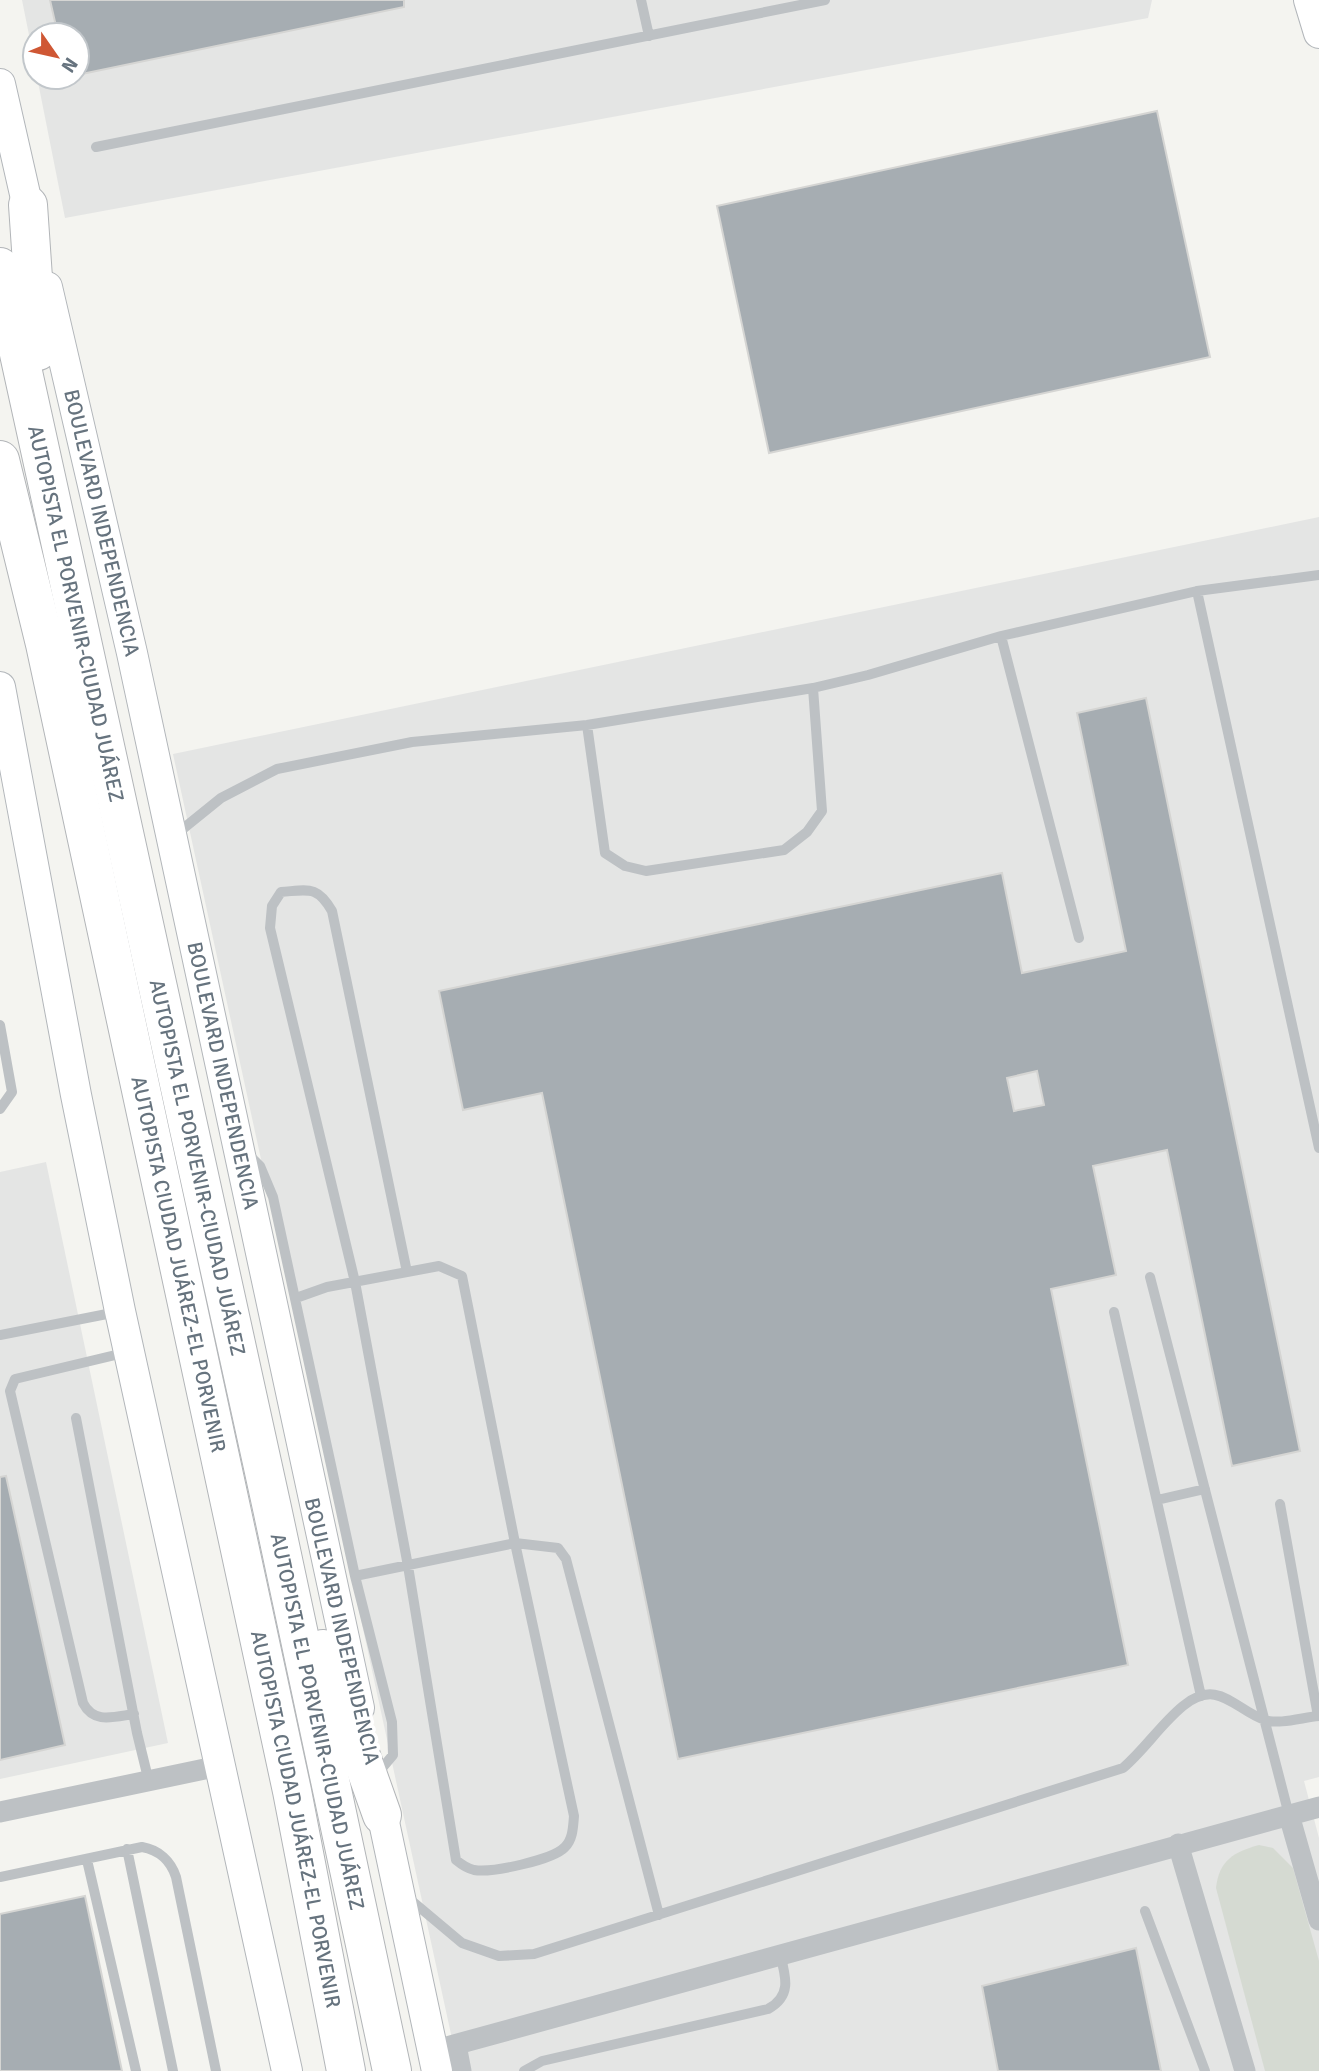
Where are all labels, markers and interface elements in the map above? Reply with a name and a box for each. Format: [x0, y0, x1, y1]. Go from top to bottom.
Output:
north arrow [21, 21, 91, 91]
text: N [56, 53, 83, 77]
street label: BOULEVARD INDEPENDENCIA [58, 387, 145, 659]
street label: AUTOPISTA EL PORVENIR-CIUDAD JUÁREZ [22, 423, 130, 804]
street label: BOULEVARD INDEPENDENCIA [181, 939, 264, 1212]
street label: AUTOPISTA EL PORVENIR-CIUDAD JUÁREZ [144, 977, 251, 1358]
street label: AUTOPISTA CIUDAD JUÁREZ-EL PORVENIR [125, 1074, 232, 1455]
street label: BOULEVARD INDEPENDENCIA [299, 1495, 385, 1767]
street label: AUTOPISTA EL PORVENIR-CIUDAD JUÁREZ [265, 1531, 370, 1913]
street label: AUTOPISTA CIUDAD JUÁREZ-EL PORVENIR [245, 1628, 347, 2010]

